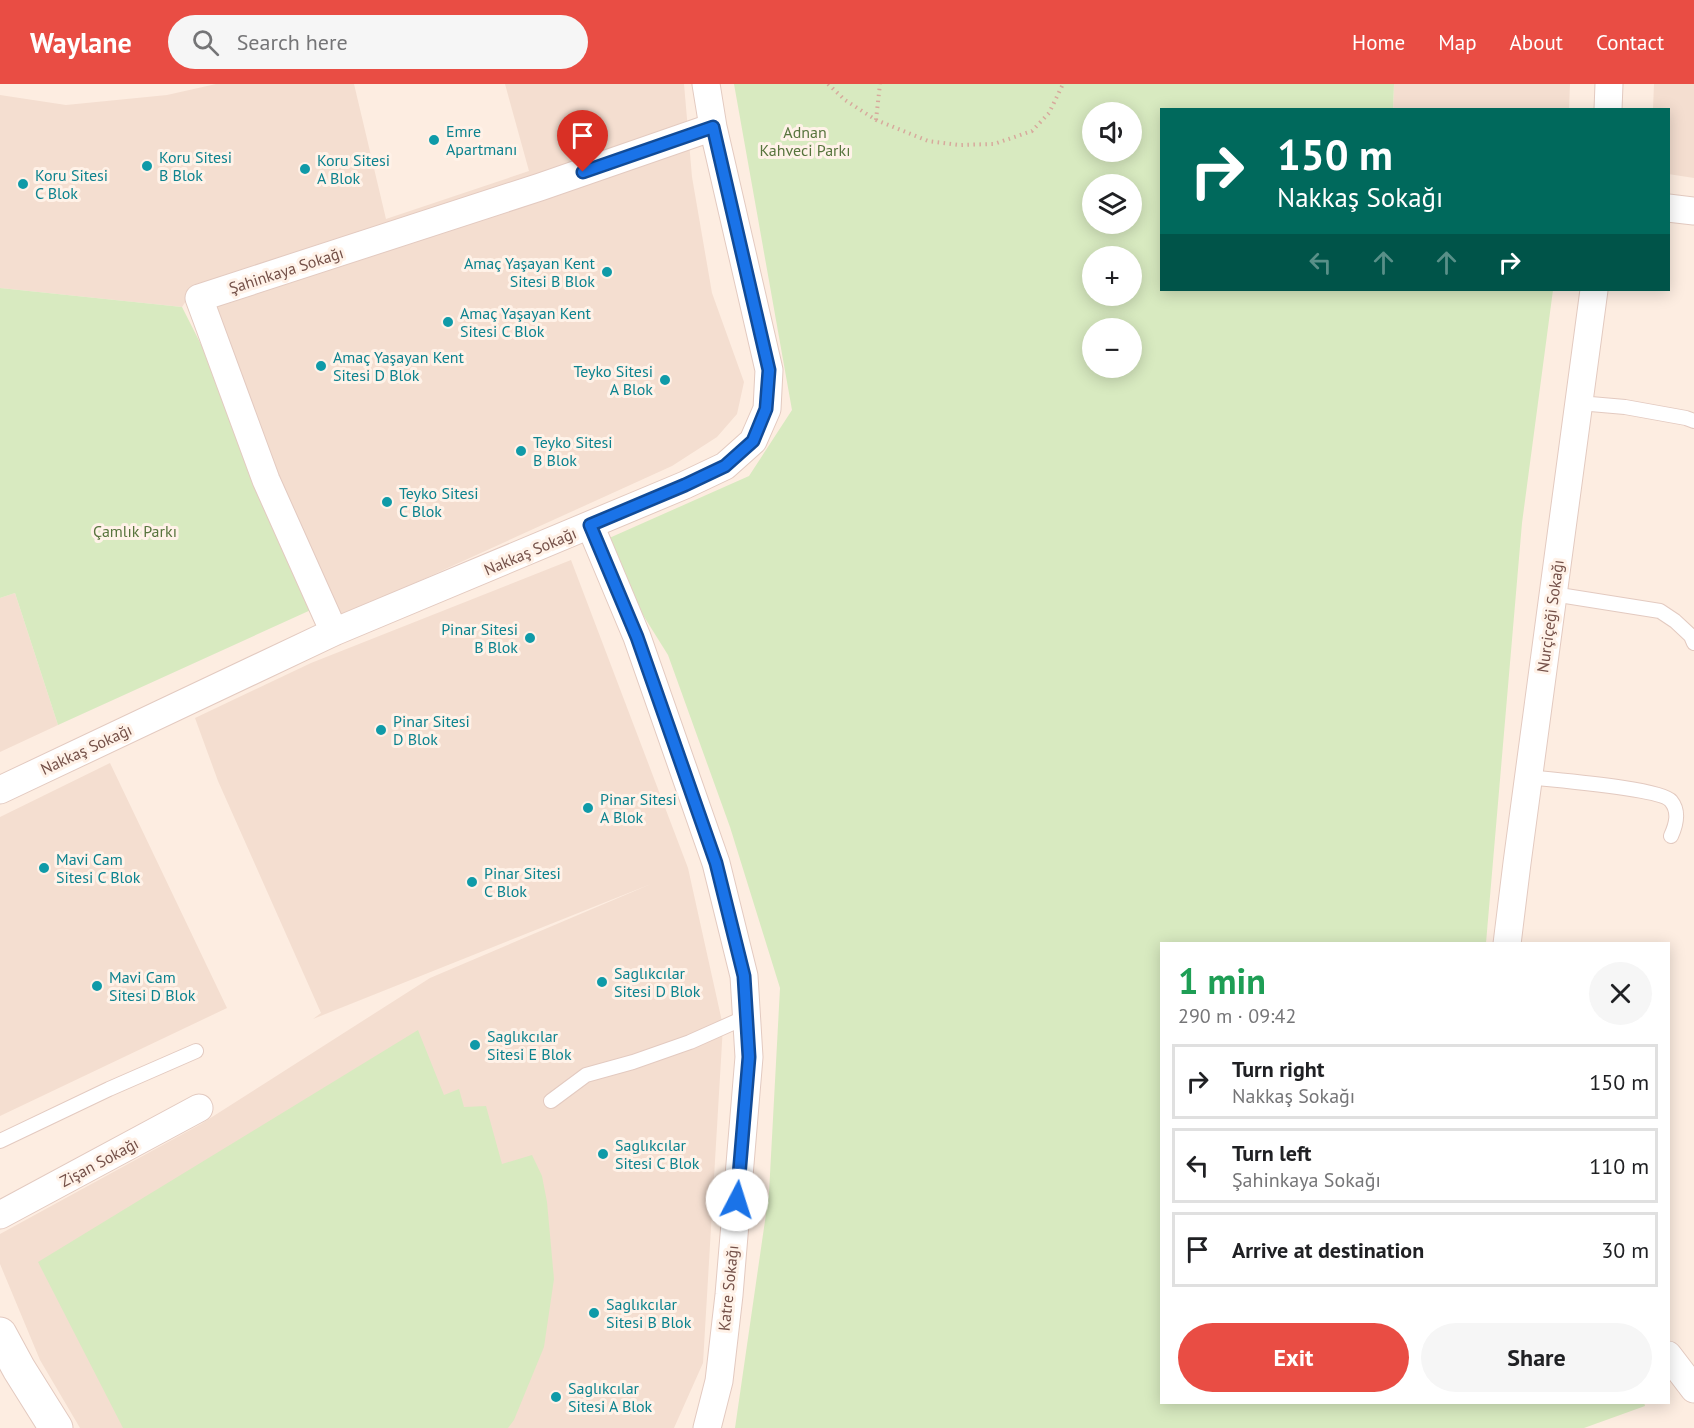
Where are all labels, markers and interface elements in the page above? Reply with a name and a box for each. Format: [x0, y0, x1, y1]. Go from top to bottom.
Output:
search box [168, 15, 588, 69]
text: Waylane [30, 24, 132, 61]
icon: search [189, 26, 222, 59]
text: Search here [237, 28, 348, 56]
text: Home [1352, 29, 1405, 56]
text: Map [1438, 29, 1477, 56]
text: About [1510, 29, 1563, 56]
text: Contact [1596, 29, 1664, 56]
map controls [1082, 102, 1142, 378]
button: sound [1082, 102, 1142, 162]
pin [557, 110, 608, 172]
icon: arrive [566, 119, 599, 152]
place label: Emre Apartmanı [446, 121, 517, 159]
park label: Adnan Kahveci Parkı [760, 122, 850, 160]
text: 150 m [1277, 127, 1393, 182]
icon: right [1178, 132, 1256, 210]
marker: Emre Apartmanı [427, 133, 441, 147]
place label: Koru Sitesi B Blok [159, 147, 232, 185]
place label: Koru Sitesi A Blok [317, 150, 390, 188]
marker: Koru Sitesi B Blok [140, 159, 154, 173]
marker: Koru Sitesi A Blok [298, 162, 312, 176]
place label: Koru Sitesi C Blok [35, 165, 108, 203]
button: layers [1082, 174, 1142, 234]
marker: Koru Sitesi C Blok [16, 177, 30, 191]
text: Nakkaş Sokağı [1277, 180, 1443, 214]
street label: Şahinkaya Sokağı [226, 242, 346, 298]
button: + [1082, 246, 1142, 306]
icon: left [1304, 246, 1337, 279]
icon: ahead [1367, 246, 1400, 279]
icon: ahead [1430, 246, 1463, 279]
icon: right [1493, 246, 1526, 279]
place label: Amaç Yaşayan Kent Sitesi B Blok [464, 253, 596, 291]
marker: Amaç Yaşayan Kent Sitesi B Blok [600, 265, 614, 279]
place label: Amaç Yaşayan Kent Sitesi C Blok [460, 303, 592, 341]
marker: Amaç Yaşayan Kent Sitesi C Blok [441, 315, 455, 329]
button: − [1082, 318, 1142, 378]
place label: Amaç Yaşayan Kent Sitesi D Blok [333, 347, 465, 385]
marker: Amaç Yaşayan Kent Sitesi D Blok [314, 359, 328, 373]
place label: Teyko Sitesi A Blok [573, 361, 653, 399]
marker: Teyko Sitesi A Blok [658, 373, 672, 387]
place label: Teyko Sitesi B Blok [533, 432, 613, 470]
marker: Teyko Sitesi B Blok [514, 444, 528, 458]
place label: Teyko Sitesi C Blok [399, 483, 479, 521]
marker: Teyko Sitesi C Blok [380, 495, 394, 509]
park label: Çamlık Parkı [93, 521, 177, 541]
street label: Nakkaş Sokağı [481, 523, 579, 579]
street label: Nurçiçeği Sokağı [1532, 558, 1568, 674]
place label: Pinar Sitesi B Blok [441, 619, 518, 657]
marker: Pinar Sitesi B Blok [523, 631, 537, 645]
place label: Pinar Sitesi D Blok [393, 711, 470, 749]
street label: Nakkaş Sokağı [37, 719, 135, 779]
marker: Pinar Sitesi D Blok [374, 723, 388, 737]
place label: Pinar Sitesi A Blok [600, 789, 677, 827]
marker: Pinar Sitesi A Blok [581, 801, 595, 815]
place label: Mavi Cam Sitesi C Blok [56, 849, 141, 887]
marker: Mavi Cam Sitesi C Blok [37, 861, 51, 875]
place label: Pinar Sitesi C Blok [484, 863, 561, 901]
marker: Pinar Sitesi C Blok [465, 875, 479, 889]
text: 1 min [1178, 957, 1266, 1004]
button: close [1589, 962, 1652, 1025]
place label: Saglıkcılar Sitesi D Blok [614, 963, 701, 1001]
place label: Mavi Cam Sitesi D Blok [109, 967, 196, 1005]
marker: Saglıkcılar Sitesi D Blok [595, 975, 609, 989]
marker: Mavi Cam Sitesi D Blok [90, 979, 104, 993]
text: 290 m · 09:42 [1178, 1003, 1296, 1029]
place label: Saglıkcılar Sitesi E Blok [487, 1026, 572, 1064]
marker: Saglıkcılar Sitesi E Blok [468, 1038, 482, 1052]
text: Turn right [1232, 1055, 1324, 1083]
icon: right [1181, 1065, 1214, 1098]
text: 150 m [1589, 1068, 1649, 1096]
text: Nakkaş Sokağı [1232, 1083, 1355, 1109]
street label: Zişan Sokağı [56, 1133, 142, 1191]
place label: Saglıkcılar Sitesi C Blok [615, 1135, 700, 1173]
text: Turn left [1232, 1139, 1312, 1167]
marker: Saglıkcılar Sitesi C Blok [596, 1147, 610, 1161]
icon: left [1181, 1149, 1214, 1182]
text: 110 m [1589, 1152, 1649, 1180]
text: Şahinkaya Sokağı [1232, 1167, 1381, 1193]
position arrow [705, 1168, 769, 1232]
icon: arrive [1181, 1233, 1214, 1266]
text: Arrive at destination [1232, 1236, 1424, 1264]
text: 30 m [1601, 1236, 1649, 1264]
street label: Katre Sokağı [714, 1244, 742, 1332]
place label: Saglıkcılar Sitesi B Blok [606, 1294, 692, 1332]
marker: Saglıkcılar Sitesi B Blok [587, 1306, 601, 1320]
button: Exit [1178, 1323, 1409, 1392]
button: Share [1421, 1323, 1652, 1392]
place label: Saglıkcılar Sitesi A Blok [568, 1378, 653, 1416]
marker: Saglıkcılar Sitesi A Blok [549, 1390, 563, 1404]

